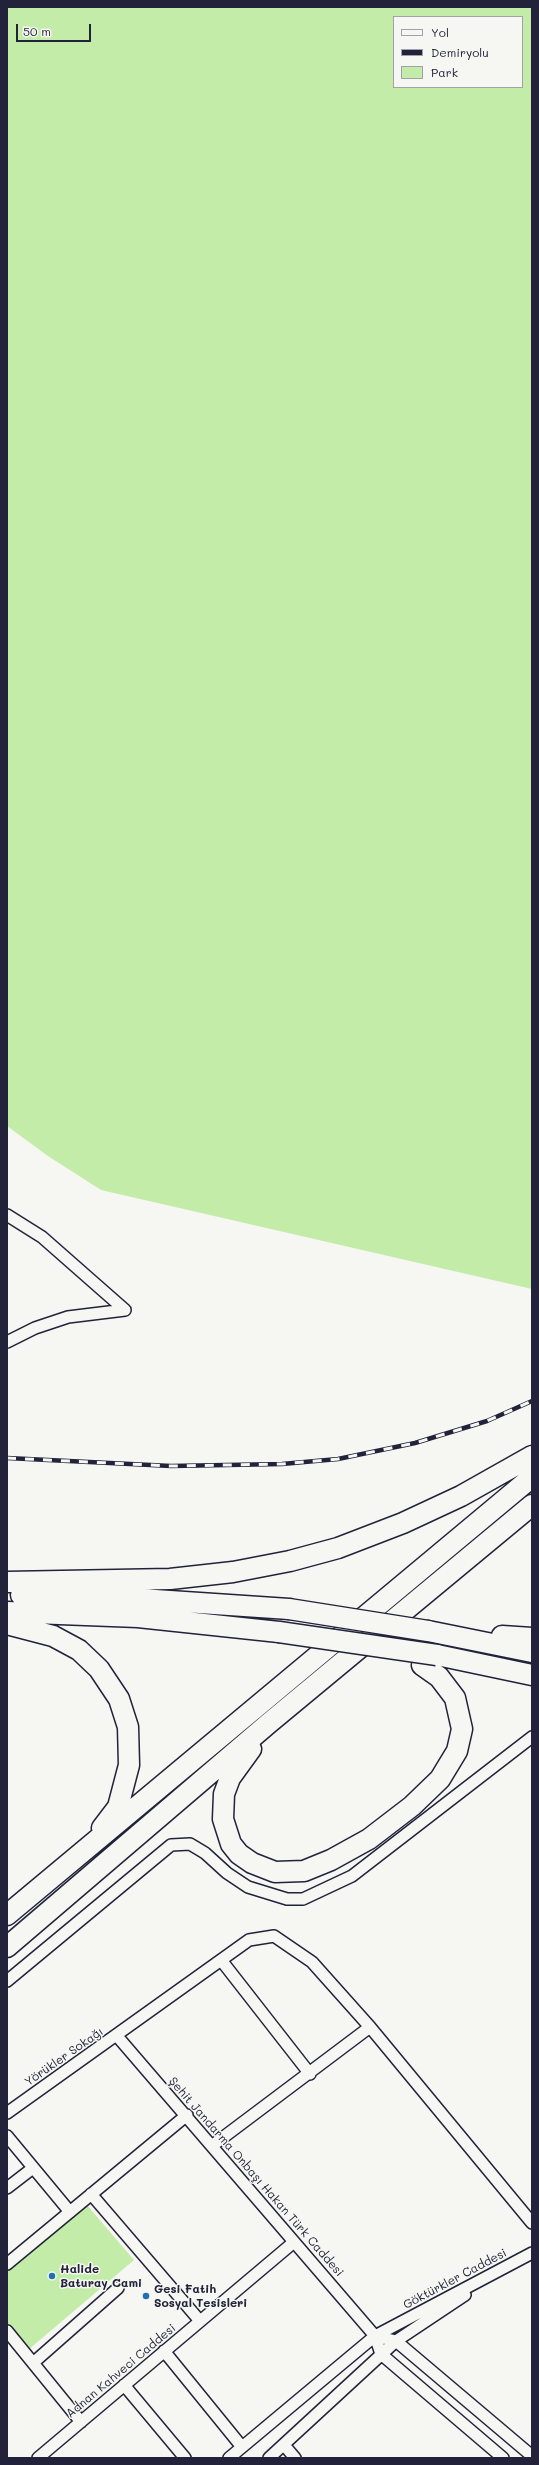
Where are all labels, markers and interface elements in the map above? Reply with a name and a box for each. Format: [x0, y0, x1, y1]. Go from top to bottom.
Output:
scale bar [18, 16, 93, 42]
legend [393, 16, 523, 88]
text: 50 m [23, 23, 51, 39]
text: Yol [431, 24, 449, 40]
text: Demiryolu [431, 44, 489, 60]
text: Park [431, 64, 458, 80]
street label: Yörükler Sokağı [22, 2025, 106, 2089]
street label: Şehit Jandarma Onbaşı Hakan Türk Caddesi [166, 2074, 346, 2280]
street label: Göktürkler Caddesi [401, 2246, 509, 2312]
place label: Halide Baturay Cami [60, 2262, 142, 2290]
marker: Halide Baturay Cami [47, 2271, 57, 2281]
place label: Gesi Fatih Sosyal Tesisleri [154, 2282, 247, 2310]
marker: Gesi Fatih Sosyal Tesisleri [141, 2291, 151, 2301]
street label: Adnan Kahveci Caddesi [63, 2321, 179, 2421]

